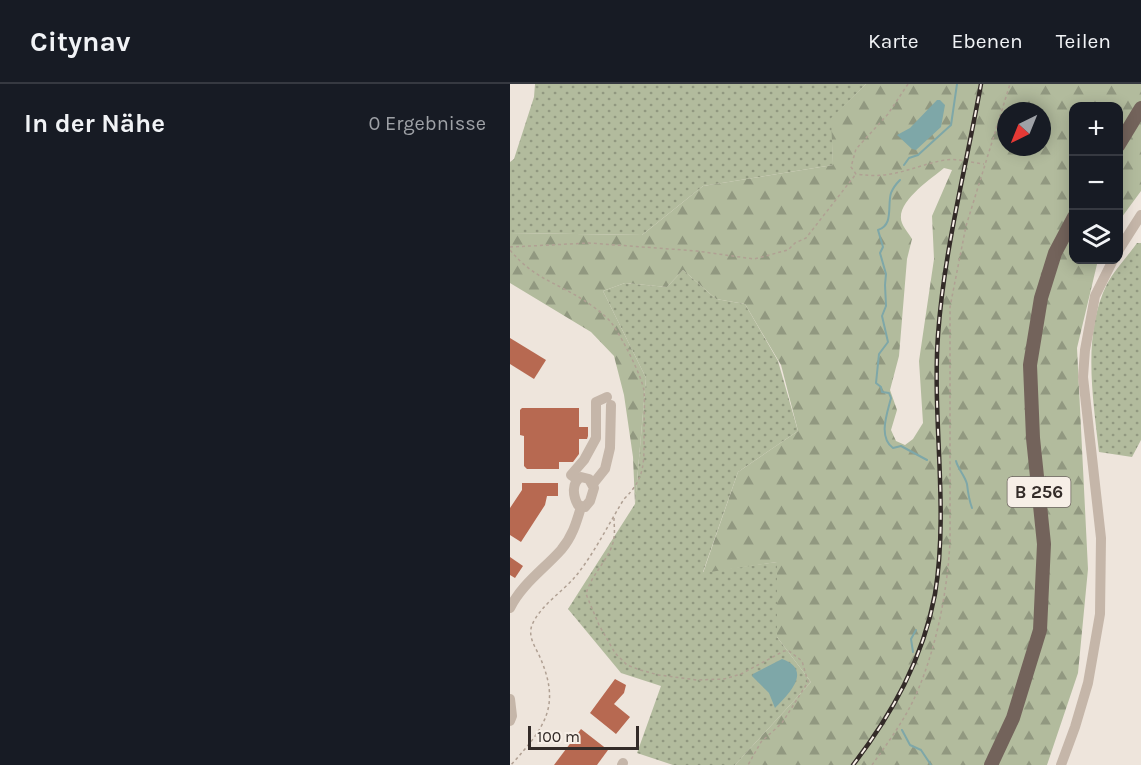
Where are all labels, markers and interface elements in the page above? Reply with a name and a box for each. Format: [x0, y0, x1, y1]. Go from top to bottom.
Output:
text: Citynav [30, 25, 130, 58]
text: Karte [868, 29, 919, 53]
text: Ebenen [952, 29, 1023, 53]
text: Teilen [1056, 29, 1111, 53]
north arrow [997, 102, 1051, 156]
map controls [1069, 102, 1123, 264]
button: + [1069, 102, 1123, 156]
text: In der Nähe [24, 108, 165, 139]
text: 0 Ergebnisse [369, 112, 486, 135]
button: − [1069, 156, 1123, 210]
button: layers [1069, 210, 1123, 264]
road number: B 256 [1008, 477, 1070, 507]
scale bar [528, 723, 639, 750]
text: 100 m [537, 727, 580, 746]

